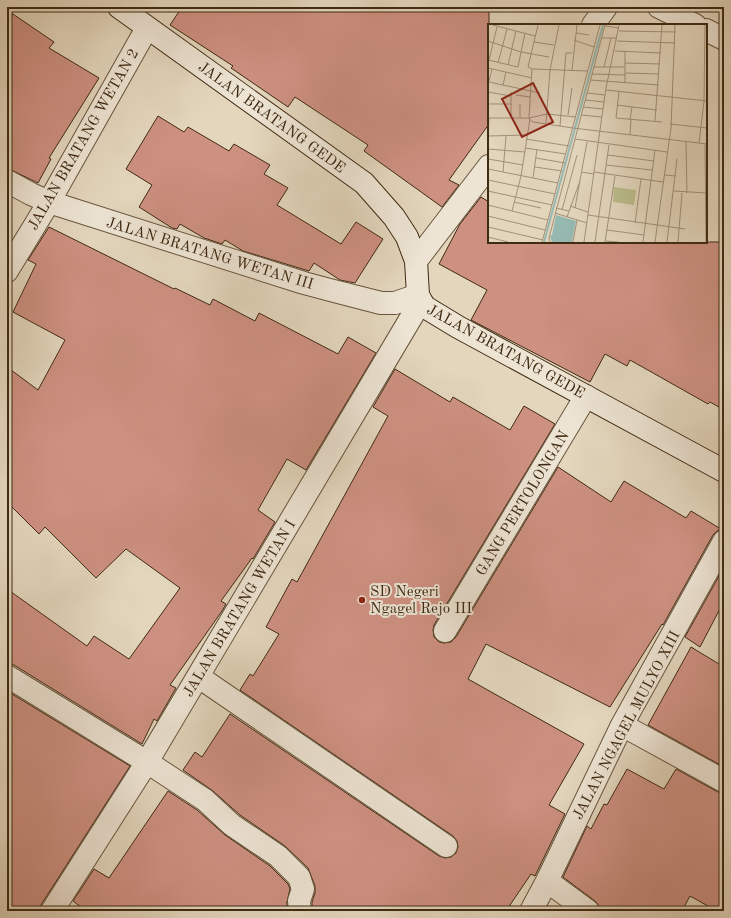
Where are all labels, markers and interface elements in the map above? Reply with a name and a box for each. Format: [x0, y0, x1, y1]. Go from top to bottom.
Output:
inset map [488, 24, 707, 243]
street label: JALAN BRATANG WETAN 2 [26, 47, 142, 233]
street label: JALAN BRATANG GEDE [195, 60, 347, 177]
street label: JALAN BRATANG WETAN III [104, 216, 315, 293]
street label: JALAN BRATANG GEDE [424, 303, 587, 402]
street label: GANG PERTOLONGAN [474, 428, 573, 579]
street label: JALAN BRATANG WETAN I [181, 518, 299, 700]
place label: SD Negeri Ngagel Rejo III [370, 585, 472, 617]
marker: SD Negeri Ngagel Rejo III [357, 595, 367, 605]
street label: JALAN NGAGEL MULYO XIII [571, 629, 684, 822]

